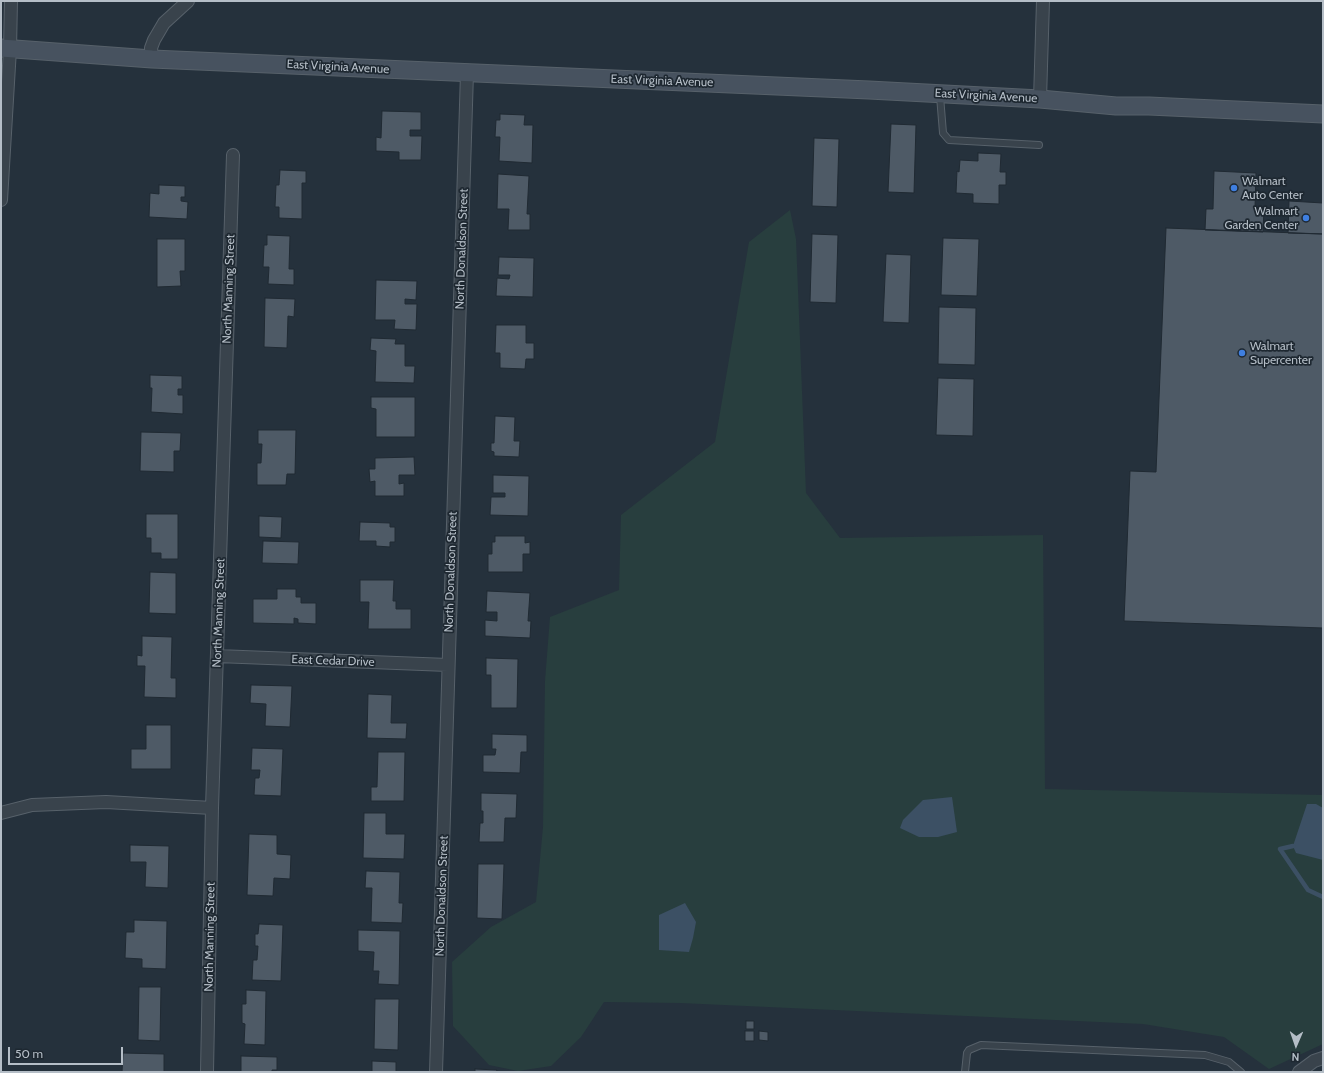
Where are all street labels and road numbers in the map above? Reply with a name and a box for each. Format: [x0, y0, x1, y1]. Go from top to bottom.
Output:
street label: East Virginia Avenue [286, 57, 390, 77]
street label: East Virginia Avenue [610, 72, 714, 90]
street label: East Virginia Avenue [934, 86, 1038, 106]
street label: North Donaldson Street [453, 188, 471, 310]
street label: North Manning Street [220, 234, 238, 344]
street label: North Donaldson Street [442, 511, 460, 633]
street label: North Manning Street [210, 558, 228, 668]
street label: East Cedar Drive [291, 652, 375, 670]
street label: North Donaldson Street [433, 835, 451, 957]
street label: North Manning Street [202, 882, 218, 992]

